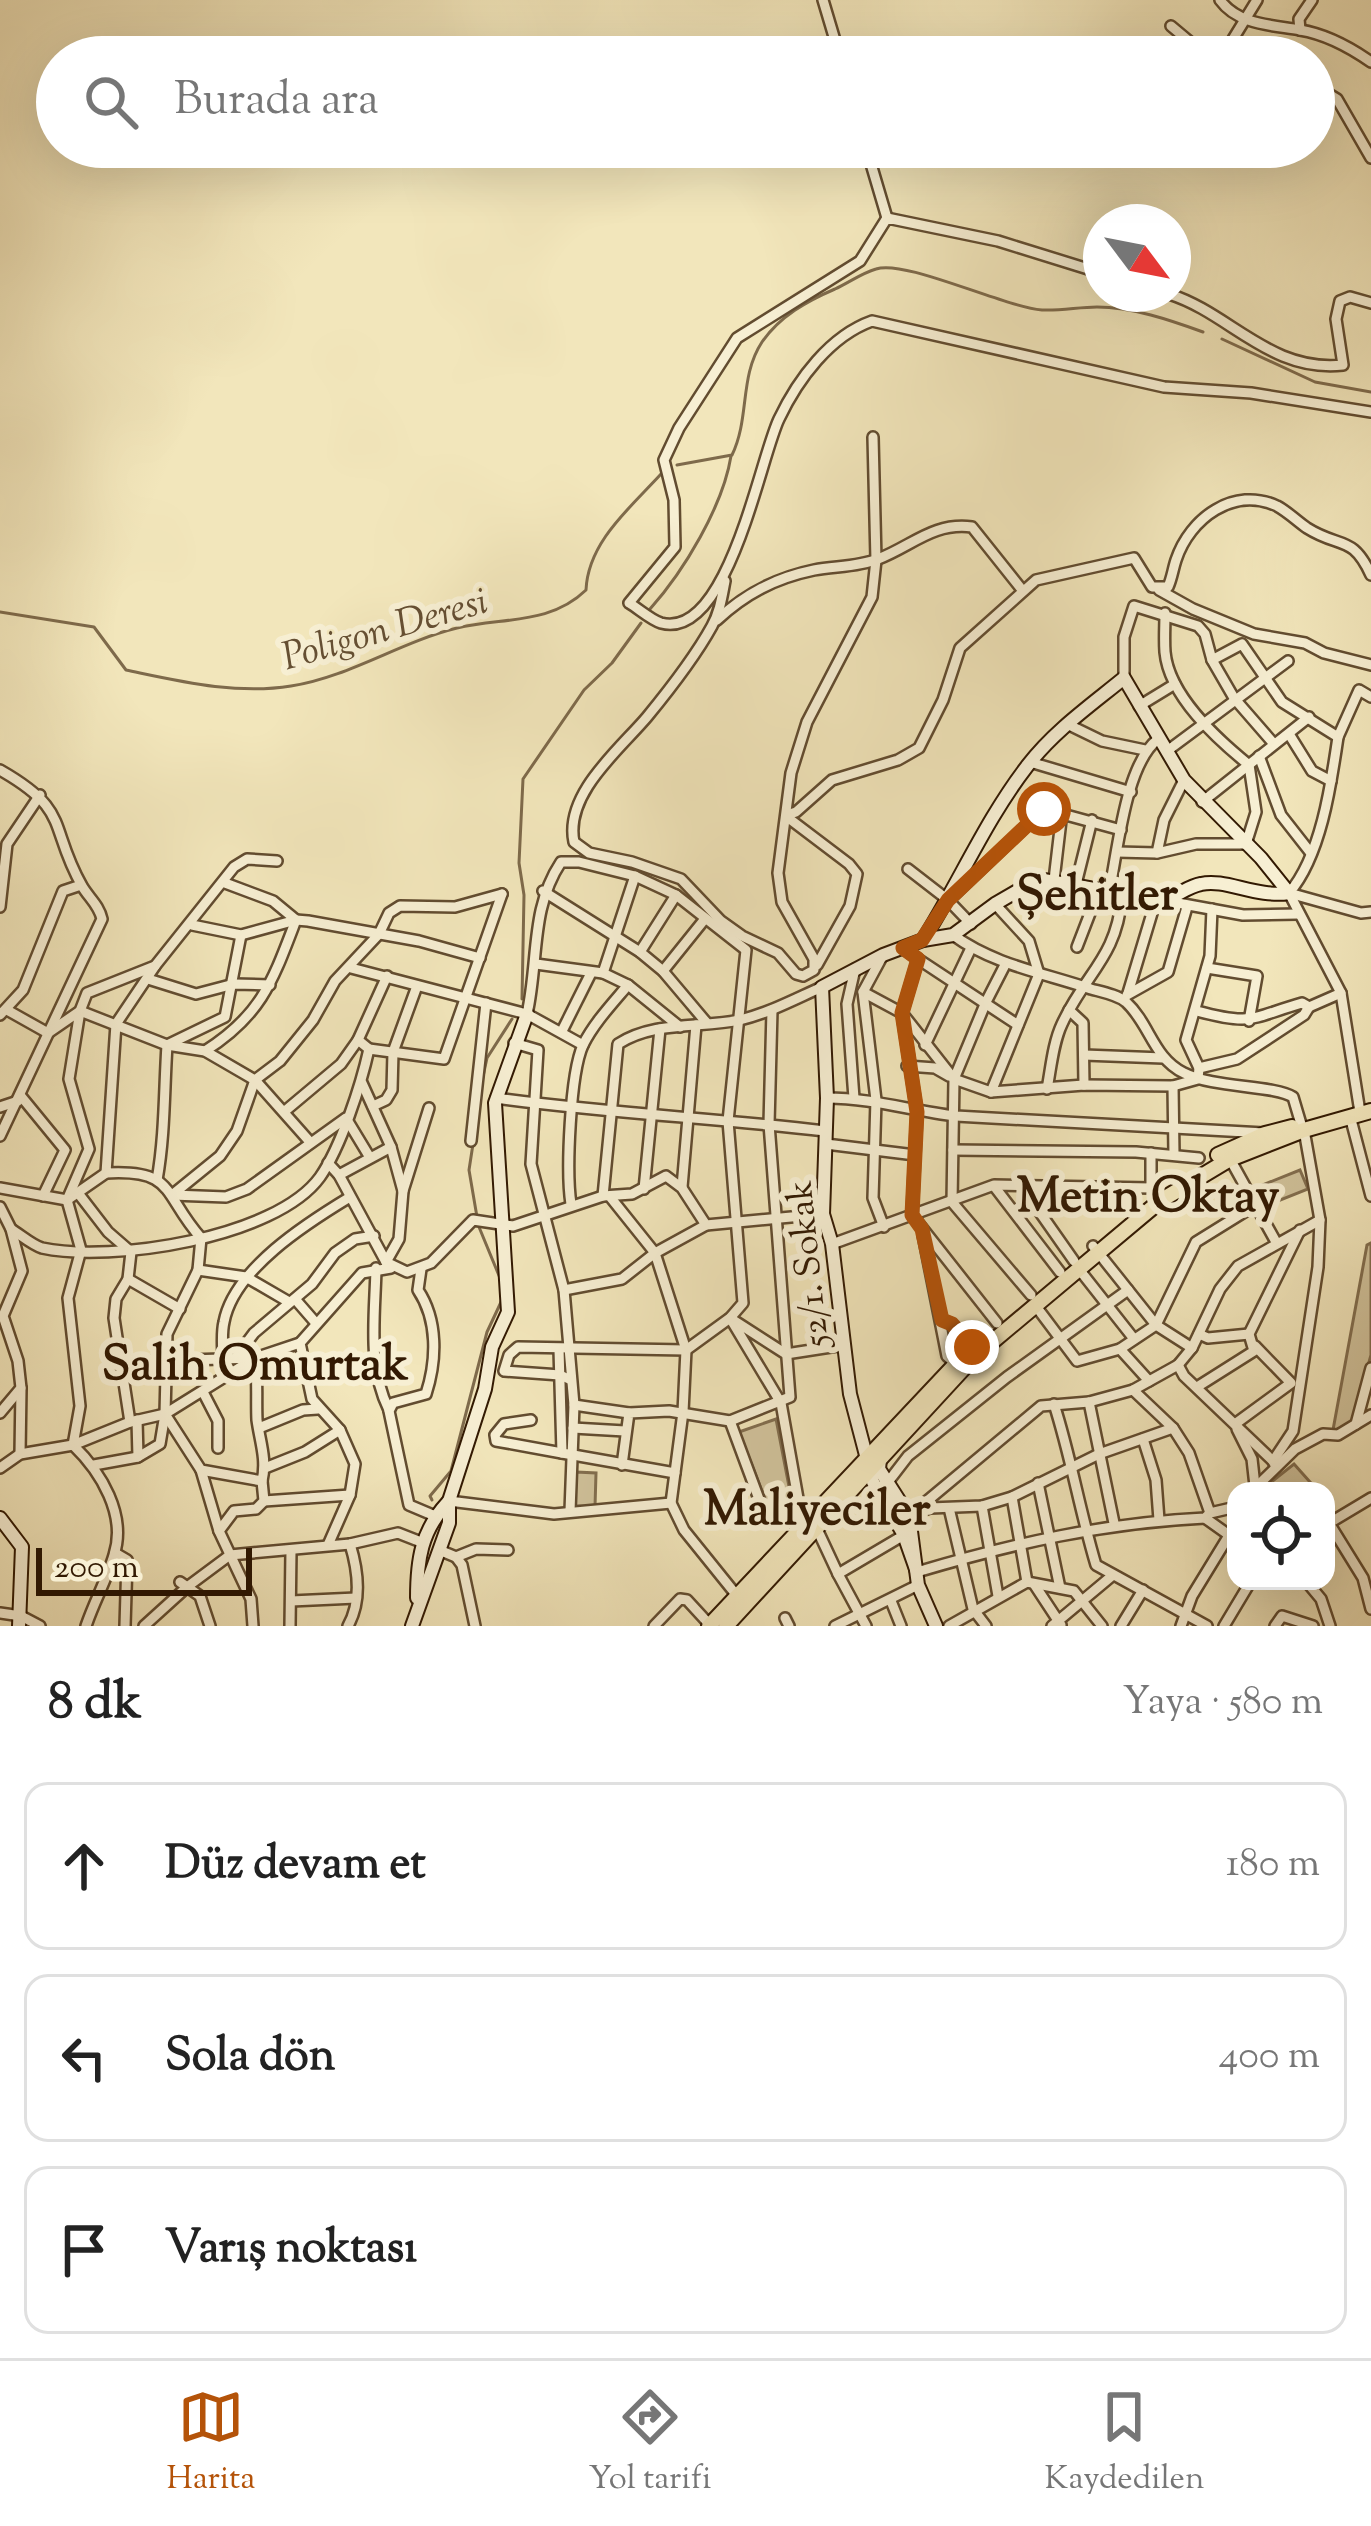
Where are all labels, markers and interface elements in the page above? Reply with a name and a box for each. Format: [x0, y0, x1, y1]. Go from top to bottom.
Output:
search box [36, 36, 1335, 168]
icon: search [78, 69, 144, 135]
text: Burada ara [174, 70, 379, 135]
north arrow [1083, 204, 1191, 312]
water label: Poligon Deresi [276, 576, 495, 688]
route start [1017, 782, 1071, 836]
district label: Şehitler [1016, 863, 1179, 932]
district label: Metin Oktay [1017, 1165, 1279, 1234]
street label: 52/1. Sokak [775, 1178, 845, 1352]
route end [945, 1320, 999, 1374]
district label: Salih Omurtak [102, 1333, 409, 1402]
district label: Maliyeciler [704, 1478, 931, 1547]
map controls [1227, 1482, 1335, 1590]
button: locate [1227, 1482, 1335, 1590]
scale bar [36, 1542, 252, 1595]
text: 200 m [54, 1545, 139, 1593]
text: 8 dk [48, 1668, 141, 1741]
text: Yaya · 580 m [1123, 1676, 1323, 1732]
icon: ahead [51, 1833, 117, 1899]
text: Düz devam et [165, 1834, 426, 1899]
text: 180 m [1226, 1838, 1320, 1894]
icon: left [51, 2025, 117, 2091]
text: Sola dön [165, 2026, 335, 2091]
text: 400 m [1219, 2030, 1320, 2086]
icon: arrive [51, 2217, 117, 2283]
text: Varış noktası [165, 2218, 417, 2283]
tab: Harita [167, 2384, 255, 2504]
tab: Yol tarifi [589, 2384, 711, 2504]
tab: Kaydedilen [1045, 2384, 1204, 2504]

